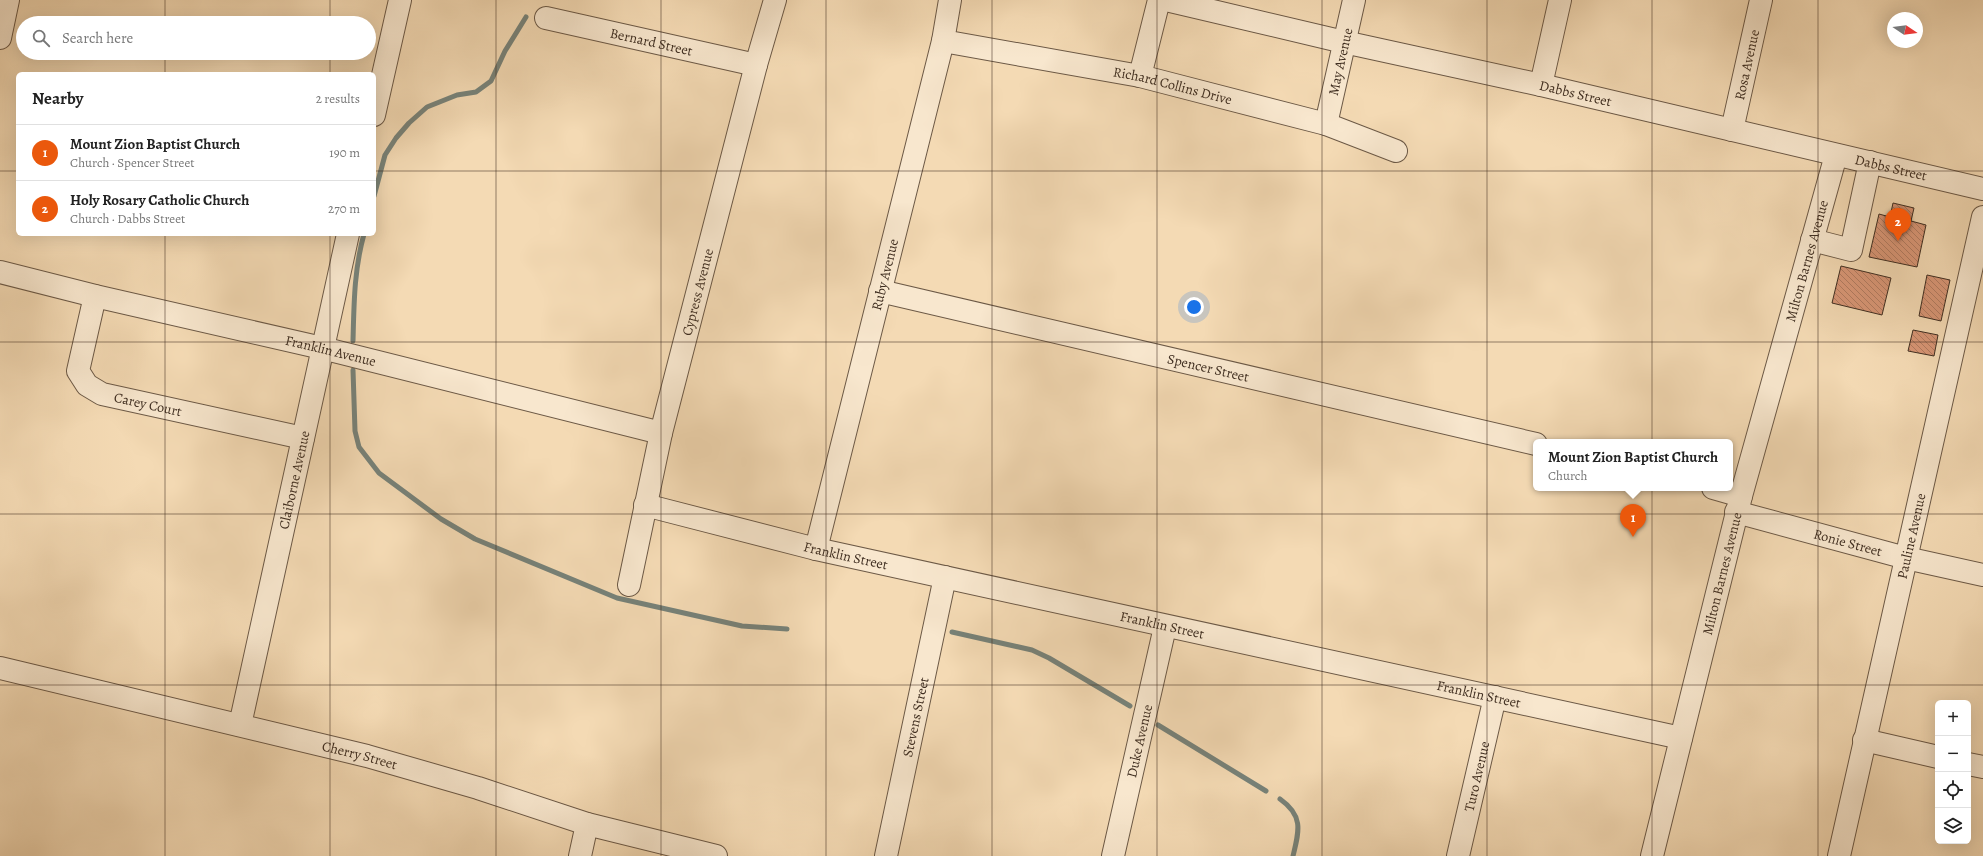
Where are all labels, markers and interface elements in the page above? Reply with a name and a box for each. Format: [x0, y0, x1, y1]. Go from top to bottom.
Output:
north arrow [1887, 12, 1923, 48]
search box [16, 16, 376, 60]
street label: Bernard Street [608, 24, 695, 61]
street label: May Avenue [1324, 26, 1357, 97]
icon: search [30, 27, 52, 49]
text: Search here [62, 28, 133, 48]
street label: Rosa Avenue [1730, 28, 1764, 102]
street label: Richard Collins Drive [1112, 62, 1234, 109]
street label: Dabbs Street [1537, 76, 1614, 111]
text: Nearby [32, 87, 83, 110]
text: 2 results [316, 90, 360, 107]
text: Mount Zion Baptist Church [70, 134, 240, 154]
text: 1 [43, 144, 47, 161]
text: 190 m [329, 144, 360, 161]
street label: Dabbs Street [1853, 150, 1929, 186]
text: Church · Spencer Street [70, 154, 195, 171]
text: Holy Rosary Catholic Church [70, 190, 249, 210]
street label: Milton Barnes Avenue [1781, 198, 1833, 324]
text: 2 [42, 200, 48, 217]
text: 270 m [328, 200, 360, 217]
pin: 2 [1885, 208, 1911, 241]
text: Church · Dabbs Street [70, 210, 185, 227]
street label: Ruby Avenue [867, 237, 903, 312]
street label: Cypress Avenue [677, 246, 718, 338]
your location [1184, 297, 1204, 317]
street label: Franklin Avenue [283, 331, 378, 371]
street label: Spencer Street [1165, 349, 1251, 387]
street label: Carey Court [112, 388, 184, 421]
street label: Claiborne Avenue [274, 429, 314, 531]
popup [1533, 439, 1733, 491]
text: Mount Zion Baptist Church [1548, 447, 1718, 467]
text: Church [1548, 467, 1587, 484]
street label: Pauline Avenue [1893, 491, 1930, 581]
pin: 1 [1620, 504, 1646, 537]
street label: Milton Barnes Avenue [1698, 510, 1747, 637]
street label: Ronie Street [1811, 524, 1885, 561]
street label: Franklin Street [802, 537, 890, 574]
street label: Franklin Street [1118, 607, 1206, 644]
street label: Stevens Street [898, 675, 934, 759]
street label: Franklin Street [1435, 676, 1523, 713]
map controls [1935, 700, 1971, 844]
button: + [1935, 700, 1971, 736]
street label: Duke Avenue [1122, 702, 1157, 780]
button: − [1935, 736, 1971, 772]
street label: Cherry Street [320, 737, 400, 774]
street label: Turo Avenue [1460, 739, 1494, 813]
button: locate [1935, 772, 1971, 808]
button: layers [1935, 808, 1971, 844]

